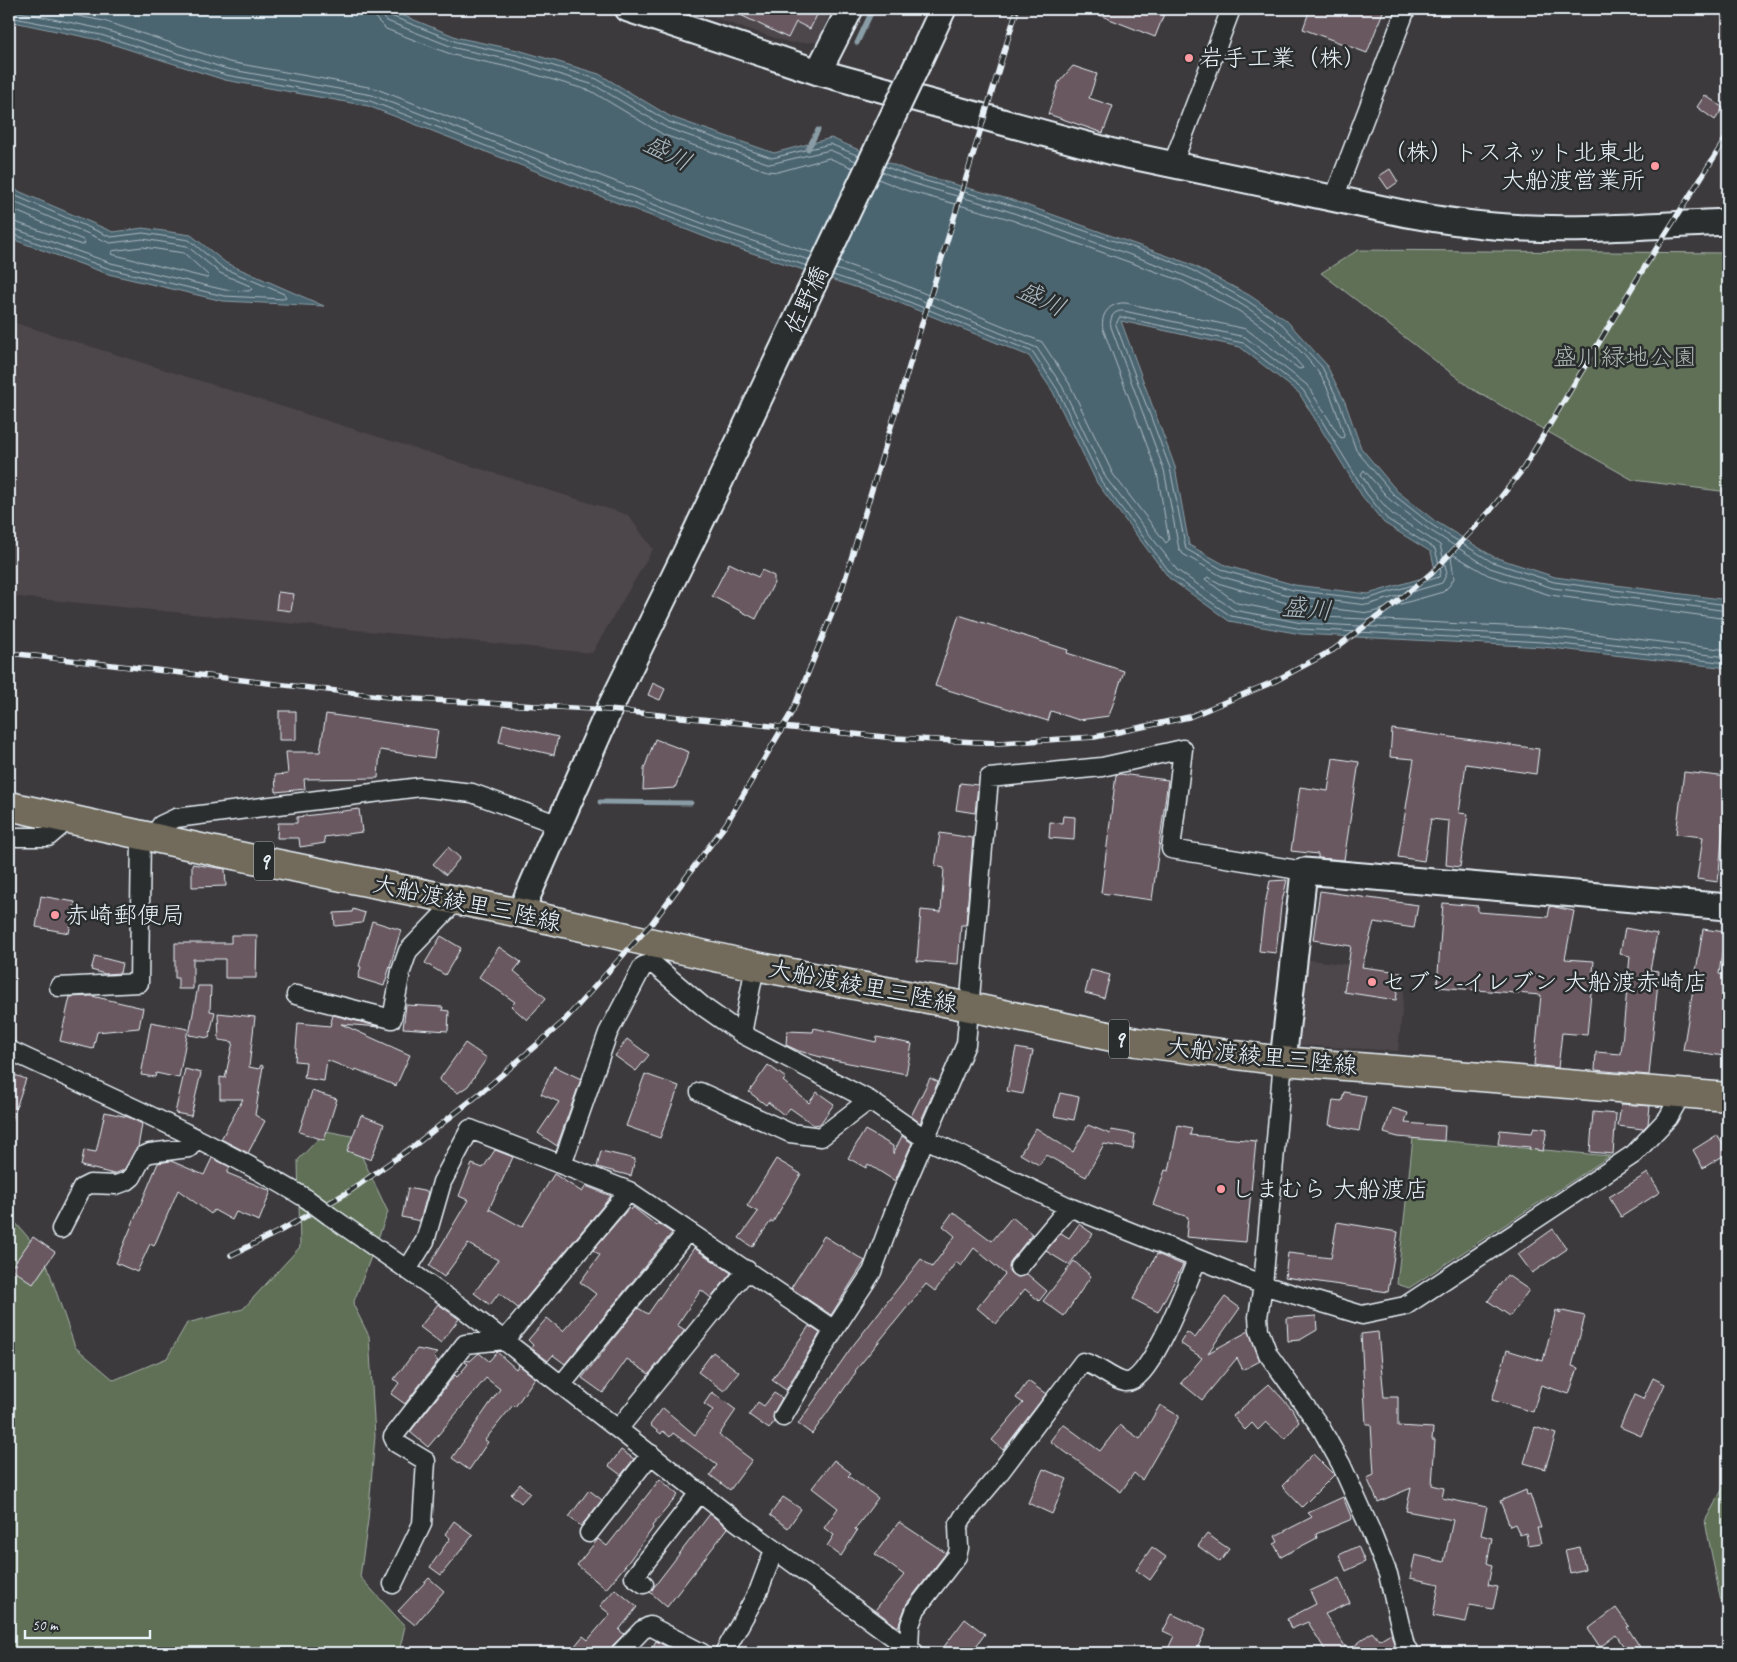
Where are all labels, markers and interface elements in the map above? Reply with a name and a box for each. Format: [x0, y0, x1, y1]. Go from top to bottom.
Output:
place label: 岩手工業（株） [1199, 43, 1367, 73]
marker: 岩手工業（株） [1183, 52, 1195, 64]
water label: 盛川 [638, 127, 697, 179]
place label: （株）トスネット北東北 大船渡営業所 [1382, 137, 1645, 195]
marker: （株）トスネット北東北 大船渡営業所 [1649, 160, 1661, 172]
street label: 佐野橋 [777, 261, 835, 339]
water label: 盛川 [1012, 274, 1071, 324]
park label: 盛川緑地公園 [1553, 342, 1697, 372]
water label: 盛川 [1281, 591, 1333, 627]
road number: 9 [254, 841, 274, 880]
street label: 大船渡綾里三陸線 [370, 868, 564, 938]
place label: 赤崎郵便局 [65, 900, 185, 930]
marker: 赤崎郵便局 [49, 909, 61, 921]
street label: 大船渡綾里三陸線 [766, 953, 960, 1019]
place label: セブン-イレブン 大船渡赤崎店 [1382, 967, 1708, 997]
marker: セブン-イレブン 大船渡赤崎店 [1366, 976, 1378, 988]
road number: 9 [1109, 1020, 1129, 1058]
street label: 大船渡綾里三陸線 [1165, 1031, 1359, 1081]
place label: しまむら 大船渡店 [1231, 1174, 1429, 1204]
marker: しまむら 大船渡店 [1215, 1183, 1227, 1195]
scale bar [25, 1607, 150, 1639]
text: 50 m [32, 1616, 59, 1635]

